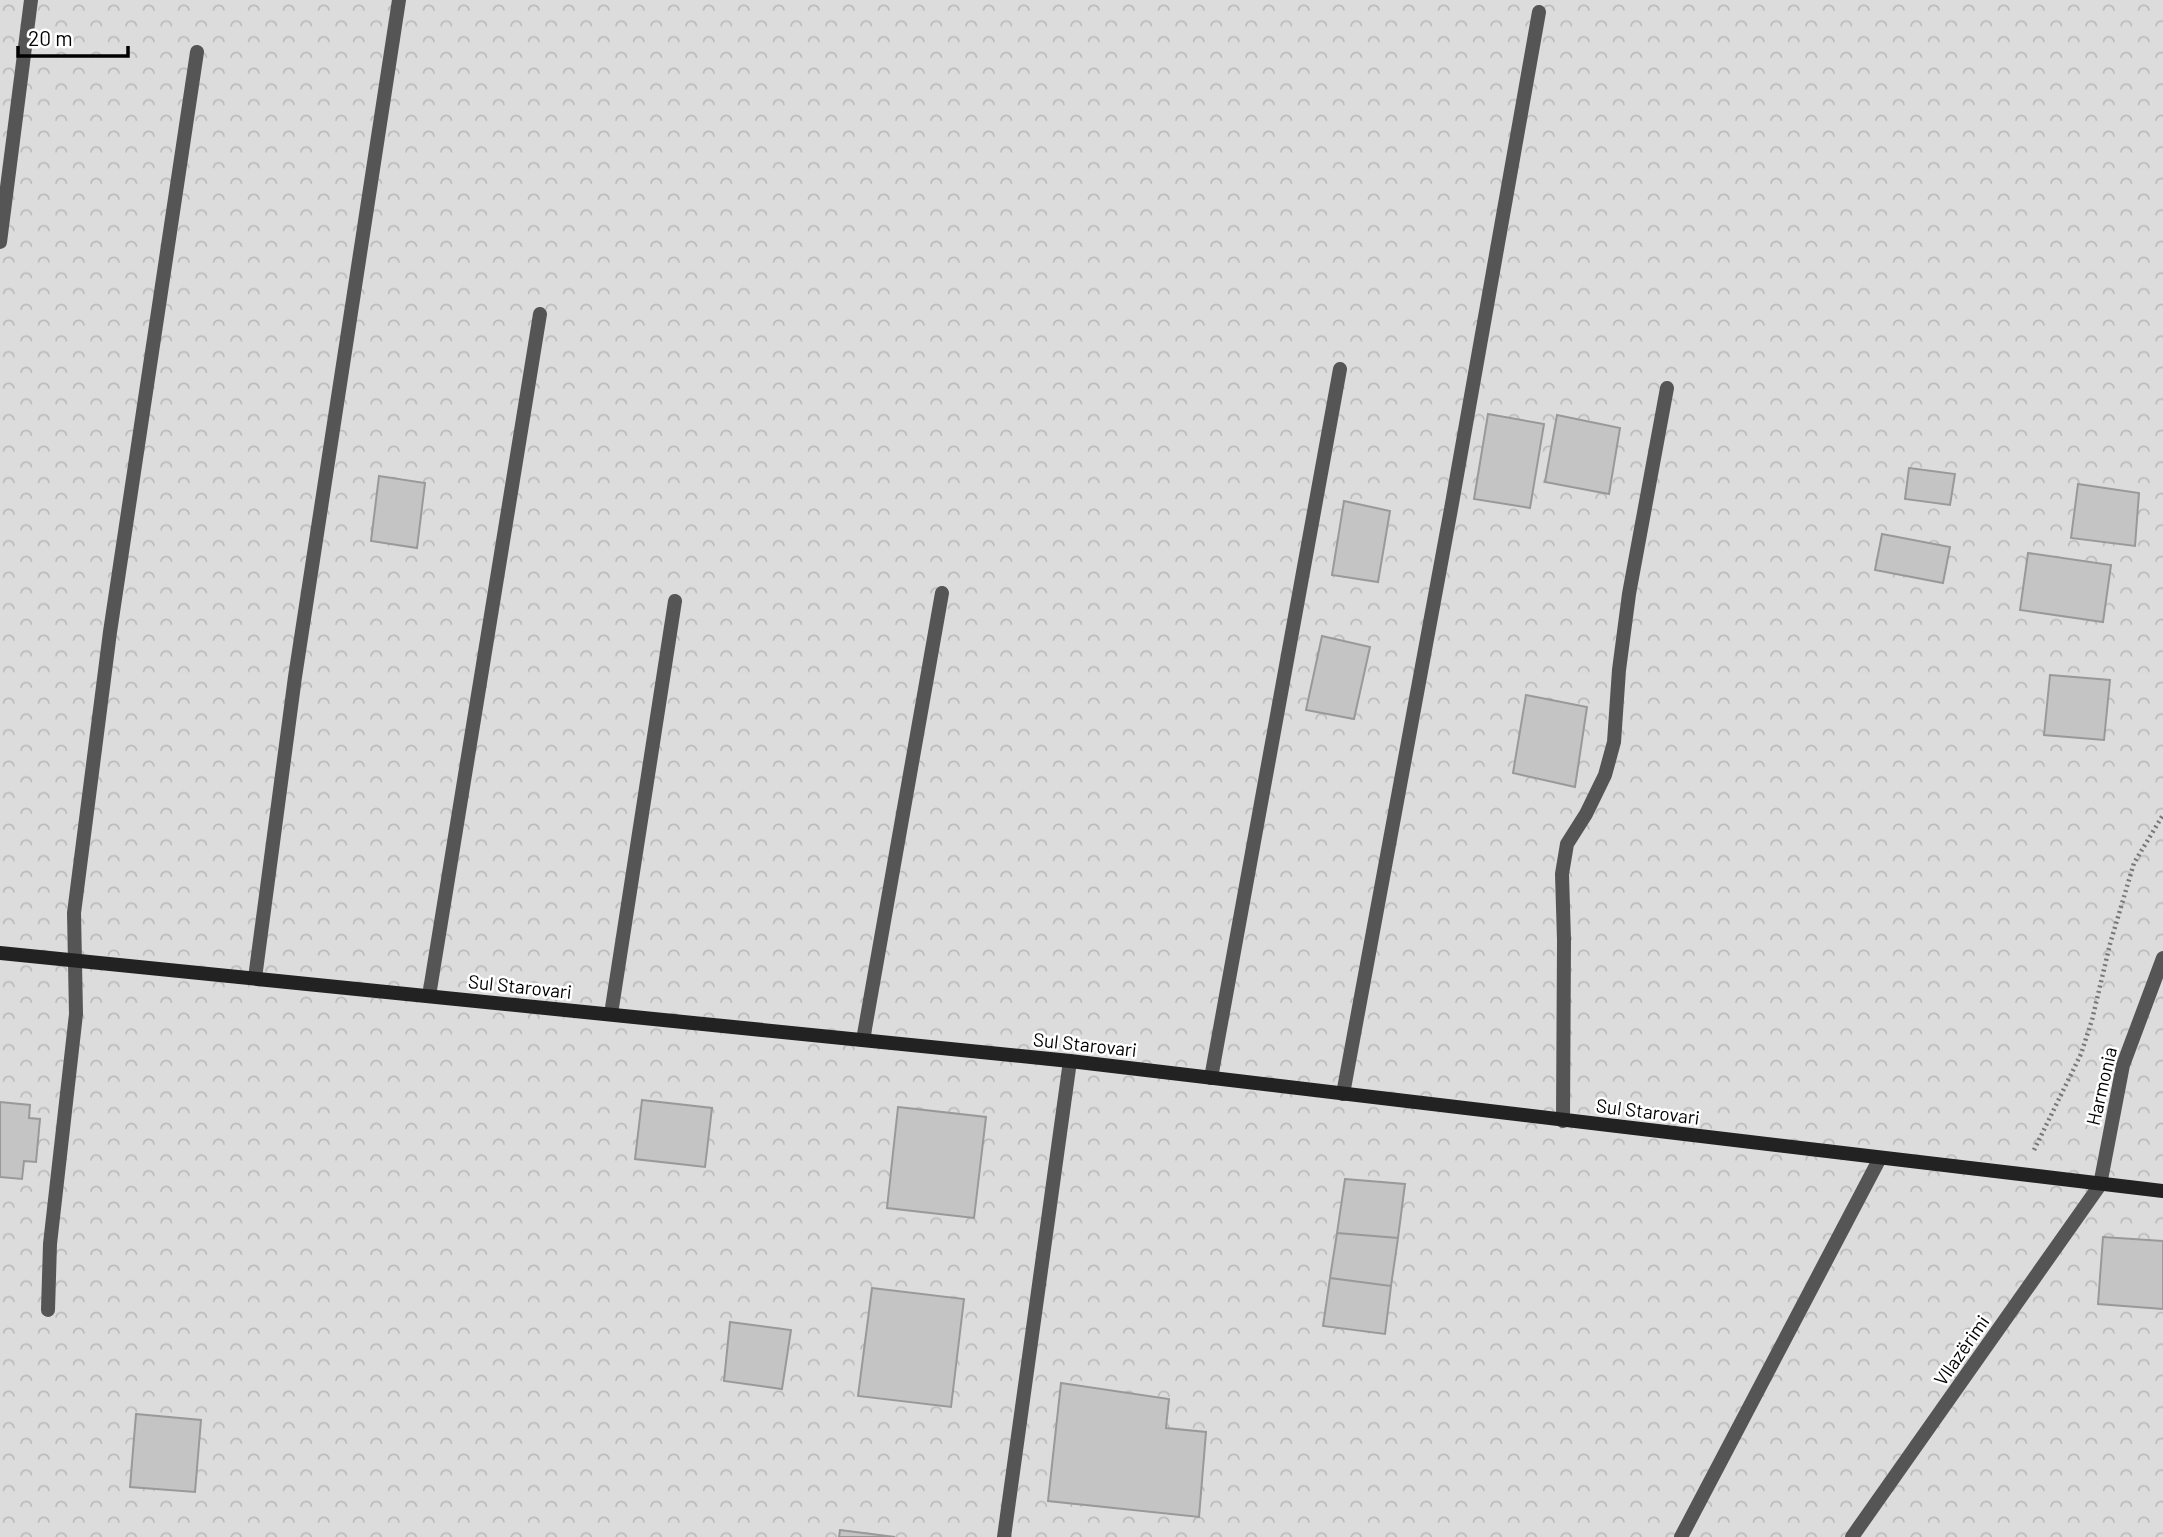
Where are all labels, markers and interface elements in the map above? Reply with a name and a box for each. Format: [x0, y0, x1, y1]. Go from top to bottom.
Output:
scale bar [18, 14, 128, 58]
text: 20 m [28, 25, 73, 50]
street label: Sul Starovari [467, 969, 573, 1003]
street label: Sul Starovari [1032, 1027, 1138, 1061]
street label: Harmonia [2081, 1045, 2121, 1127]
street label: Sul Starovari [1595, 1093, 1701, 1129]
street label: Vllazërimi [1928, 1310, 1994, 1390]

